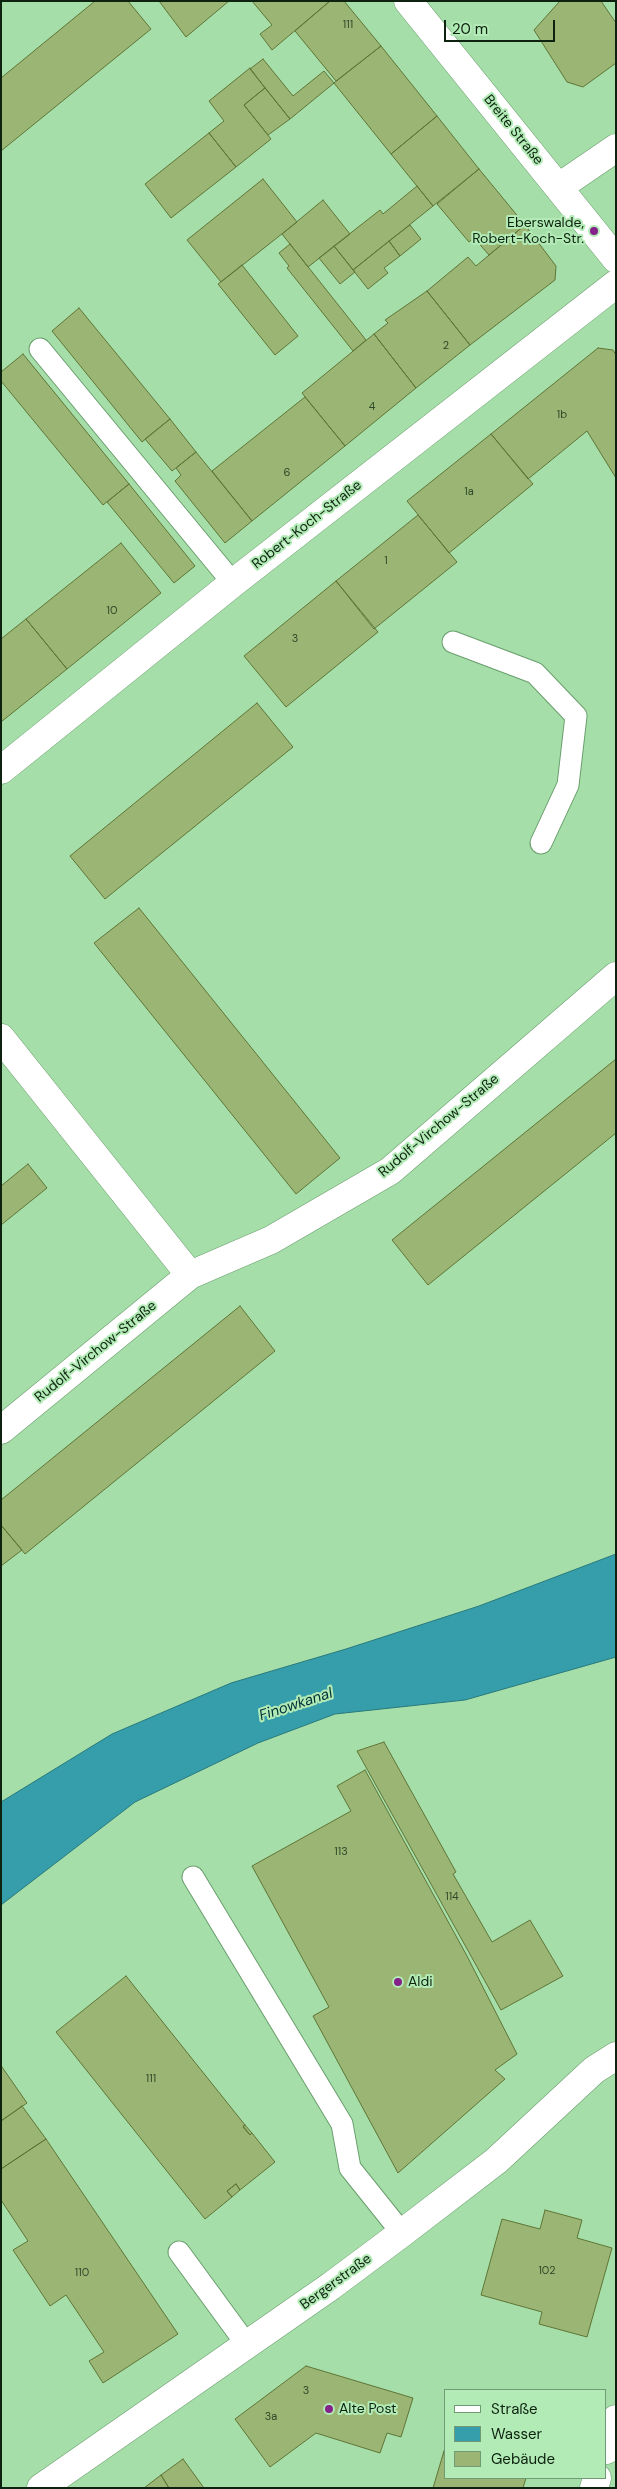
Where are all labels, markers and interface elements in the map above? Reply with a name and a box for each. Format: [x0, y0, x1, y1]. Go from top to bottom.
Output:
scale bar [447, 10, 558, 42]
house number: 111 [343, 18, 353, 32]
text: 20 m [452, 19, 488, 39]
street label: Breite Straße [480, 92, 546, 168]
place label: Eberswalde, Robert-Koch-Str. [472, 215, 584, 248]
marker: Eberswalde, Robert-Koch-Str. [588, 225, 600, 237]
house number: 2 [443, 339, 449, 353]
house number: 4 [369, 400, 375, 414]
house number: 1b [557, 408, 567, 422]
house number: 6 [284, 466, 290, 480]
street label: Robert-Koch-Straße [249, 477, 365, 573]
house number: 1a [464, 485, 474, 499]
house number: 1 [384, 554, 388, 568]
house number: 10 [107, 604, 117, 618]
house number: 3 [292, 632, 298, 646]
street label: Rudolf-Virchow-Straße [375, 1071, 503, 1181]
street label: Rudolf-Virchow-Straße [32, 1298, 160, 1406]
water label: Finowkanal [257, 1685, 335, 1725]
house number: 113 [334, 1845, 348, 1859]
house number: 114 [445, 1890, 459, 1904]
place label: Aldi [408, 1974, 433, 1990]
marker: Aldi [392, 1976, 404, 1988]
house number: 111 [146, 2072, 156, 2086]
street label: Bergerstraße [297, 2250, 375, 2314]
house number: 102 [538, 2264, 556, 2278]
house number: 110 [75, 2266, 89, 2280]
house number: 3 [303, 2384, 309, 2398]
legend [444, 2389, 607, 2479]
text: Straße [491, 2399, 538, 2419]
place label: Alte Post [339, 2401, 397, 2417]
marker: Alte Post [323, 2403, 335, 2415]
house number: 3a [265, 2410, 277, 2424]
text: Wasser [491, 2424, 542, 2444]
text: Gebäude [491, 2449, 555, 2469]

